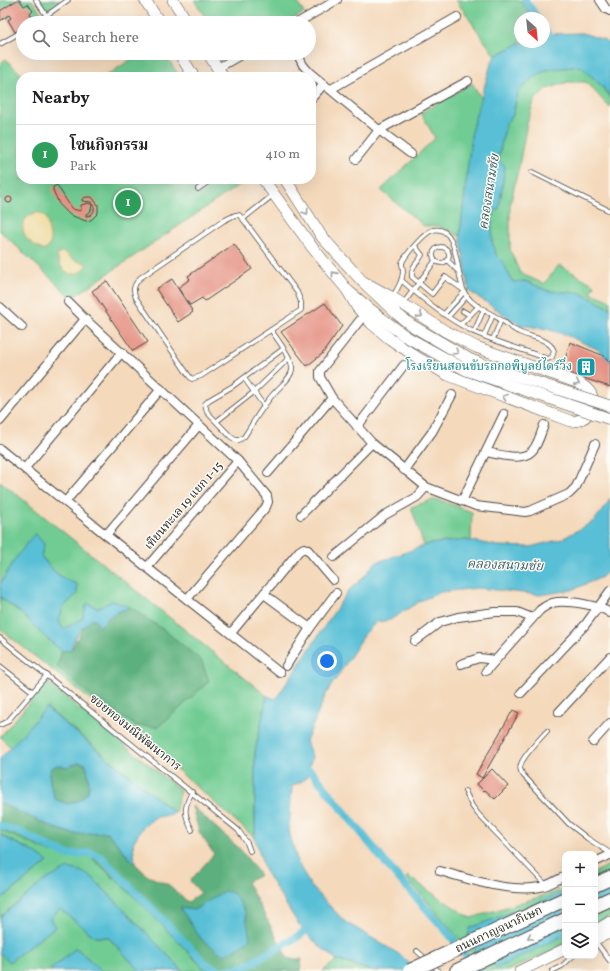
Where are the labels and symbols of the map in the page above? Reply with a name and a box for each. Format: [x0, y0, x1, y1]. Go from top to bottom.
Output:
north arrow [514, 12, 550, 48]
water label: คลองสนามชัย [475, 152, 505, 231]
pin: 1 [115, 188, 141, 218]
one-way arrow [302, 208, 309, 215]
one-way arrow [332, 271, 339, 279]
one-way arrow [416, 310, 423, 318]
one-way arrow [452, 347, 459, 354]
building icon: โรงเรียนสอนขับรถกอพิบูลย์ไดร์วิ่ง [575, 356, 597, 378]
place label: โรงเรียนสอนขับรถกอพิบูลย์ไดร์วิ่ง [405, 357, 572, 375]
one-way arrow [573, 378, 581, 386]
one-way arrow [502, 393, 509, 401]
street label: เทียนทะเล 19 แยก 1-15 [141, 458, 227, 554]
water label: คลองสนามชัย [467, 556, 545, 576]
your location [317, 651, 337, 671]
street label: ซอยทองมณีพัฒนาการ [86, 691, 184, 775]
street label: ถนนกาญจนาภิเษก [453, 903, 545, 957]
one-way arrow [526, 932, 534, 940]

